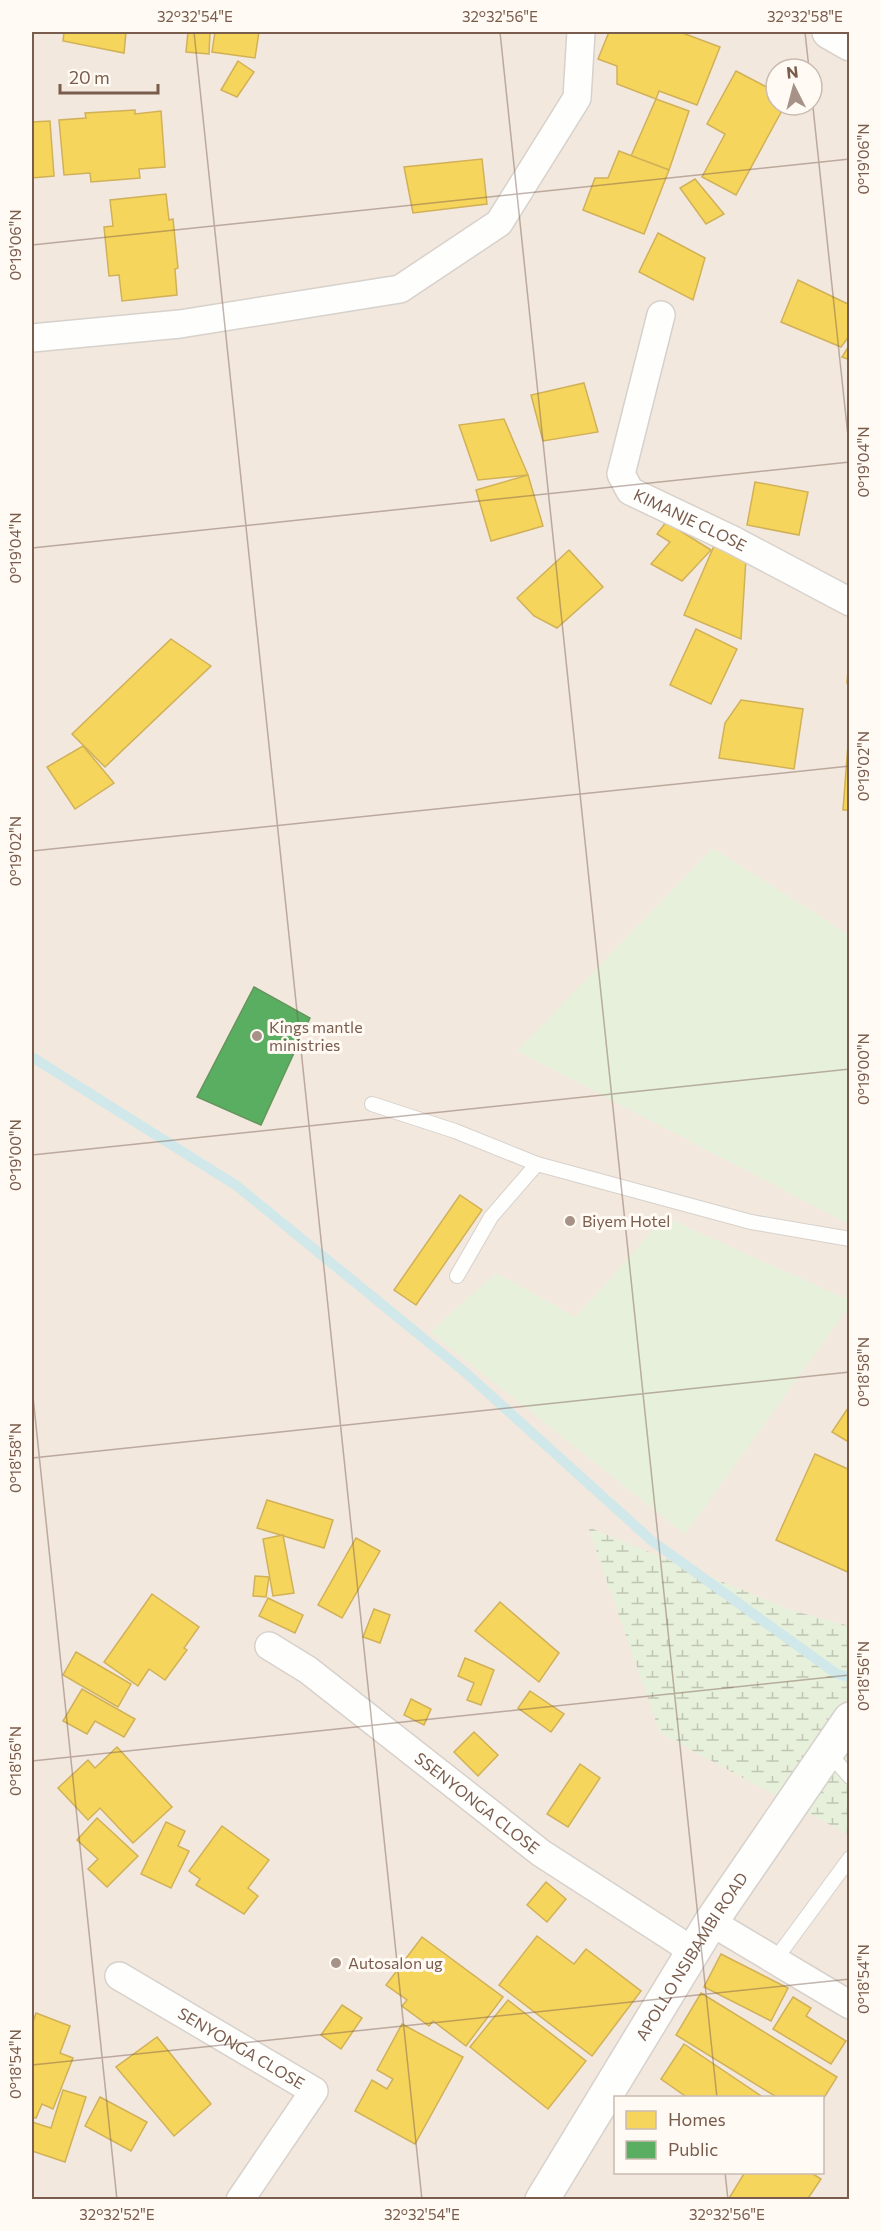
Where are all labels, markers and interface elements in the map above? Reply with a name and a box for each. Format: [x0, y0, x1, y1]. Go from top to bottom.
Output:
text: 32°32'54"E [157, 7, 233, 25]
text: 32°32'56"E [462, 7, 538, 25]
text: 32°32'58"E [767, 7, 843, 25]
scale bar [60, 57, 158, 95]
north arrow [764, 57, 824, 117]
text: N [785, 62, 799, 82]
text: 20 m [69, 66, 110, 88]
text: 0°19'06"N [854, 123, 872, 195]
text: 0°19'06"N [6, 209, 24, 281]
text: 0°19'04"N [854, 426, 872, 498]
street label: KIMANJE CLOSE [631, 484, 750, 555]
text: 0°19'04"N [6, 512, 24, 584]
text: 0°19'02"N [854, 731, 872, 801]
text: 0°19'02"N [6, 816, 24, 886]
place label: Kings mantle ministries [269, 1017, 363, 1054]
marker: Kings mantle ministries [250, 1029, 264, 1043]
text: 0°19'00"N [854, 1033, 872, 1105]
text: 0°19'00"N [6, 1119, 24, 1191]
place label: Biyem Hotel [582, 1211, 670, 1230]
marker: Biyem Hotel [563, 1214, 577, 1228]
text: 0°18'58"N [854, 1337, 872, 1407]
text: 0°18'58"N [6, 1423, 24, 1493]
text: 0°18'56"N [854, 1641, 872, 1711]
text: 0°18'56"N [6, 1726, 24, 1796]
street label: SSENYONGA CLOSE [412, 1748, 544, 1857]
street label: APOLLO NSIBAMBI ROAD [631, 1868, 751, 2044]
text: 0°18'54"N [854, 1944, 872, 2014]
place label: Autosalon ug [348, 1953, 443, 1972]
marker: Autosalon ug [329, 1956, 343, 1970]
street label: SENYONGA CLOSE [175, 2003, 308, 2092]
text: 0°18'54"N [6, 2029, 24, 2099]
legend [614, 2096, 824, 2174]
text: Homes [668, 2108, 726, 2130]
text: Public [668, 2138, 718, 2160]
text: 32°32'52"E [79, 2205, 155, 2223]
text: 32°32'54"E [384, 2205, 460, 2223]
text: 32°32'56"E [689, 2205, 765, 2223]

